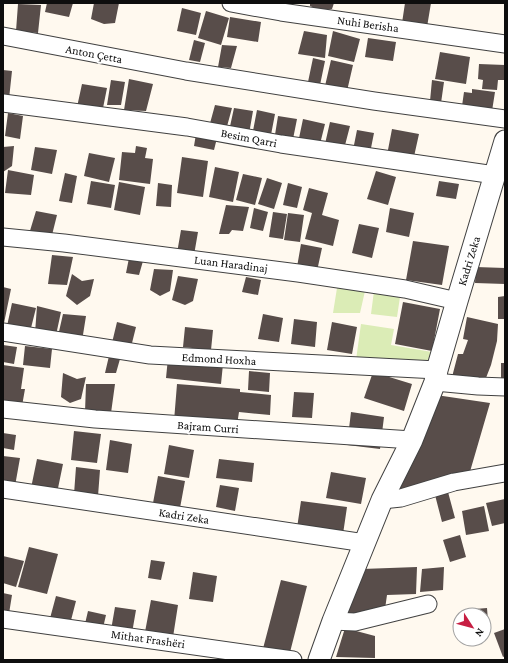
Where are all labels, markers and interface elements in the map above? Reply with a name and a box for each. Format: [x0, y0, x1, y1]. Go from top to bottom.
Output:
street label: Nuhi Berisha [336, 13, 400, 35]
street label: Anton Çetta [64, 42, 124, 66]
street label: Besim Qarri [220, 126, 278, 150]
street label: Kadri Zeka [455, 234, 483, 287]
street label: Luan Haradinaj [193, 253, 269, 275]
street label: Edmond Hoxha [181, 350, 257, 368]
street label: Bajram Curri [177, 418, 239, 436]
street label: Kadri Zeka [158, 505, 211, 527]
north arrow [452, 607, 492, 647]
text: N [473, 626, 487, 640]
street label: Mithat Frashëri [110, 627, 186, 651]

